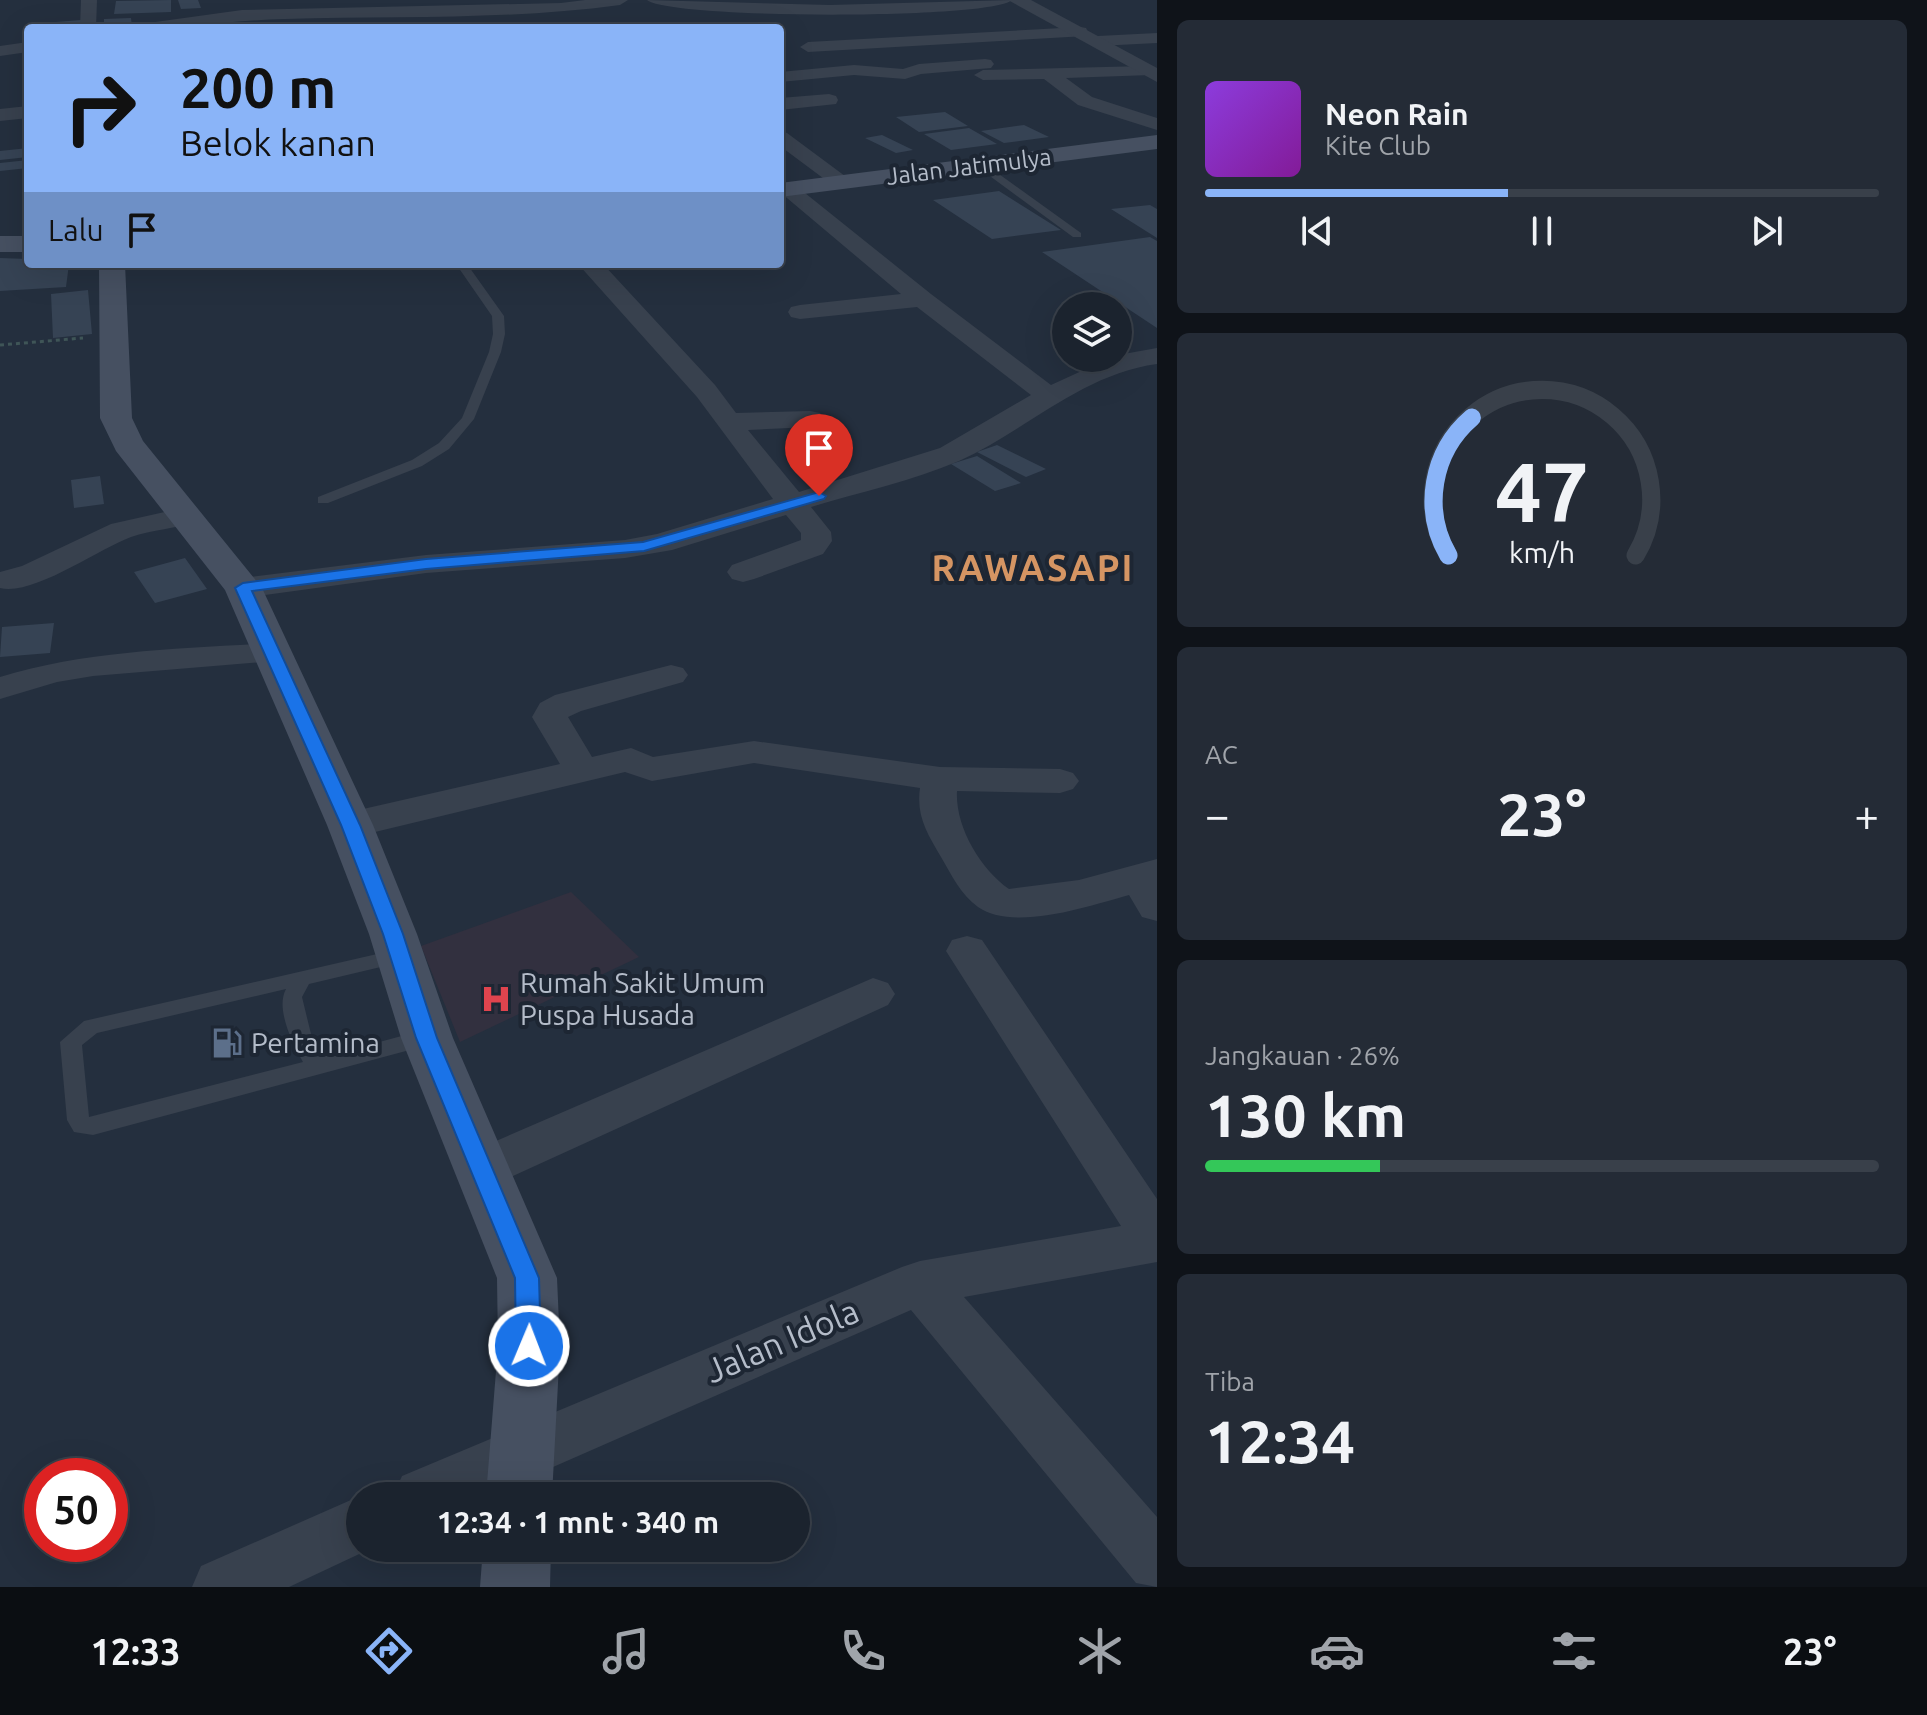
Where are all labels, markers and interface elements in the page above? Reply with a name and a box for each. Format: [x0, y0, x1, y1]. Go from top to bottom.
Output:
icon: right [48, 56, 152, 160]
text: 200 m [180, 56, 336, 119]
text: Neon Rain [1325, 97, 1469, 131]
text: Belok kanan [180, 122, 376, 163]
text: Kite Club [1325, 131, 1431, 160]
street label: Jalan Jatimulya [885, 143, 1053, 190]
icon: arrive [120, 208, 164, 252]
icon: previous [1295, 209, 1339, 253]
icon: pause [1520, 209, 1564, 253]
icon: next [1745, 209, 1789, 253]
text: Lalu [48, 213, 104, 247]
map controls [1052, 292, 1132, 372]
button: layers [1052, 292, 1132, 372]
pin [785, 414, 853, 496]
icon: arrive [797, 426, 841, 470]
text: 47 [1495, 444, 1589, 538]
text: km/h [1509, 536, 1575, 568]
district label: RAWASAPI [932, 547, 1134, 588]
text: AC [1205, 740, 1238, 769]
text: 23° [1498, 780, 1586, 847]
text: − [1205, 790, 1230, 839]
text: + [1854, 790, 1879, 839]
place label: Rumah Sakit Umum Puspa Husada [520, 967, 765, 1030]
hospital icon: Rumah Sakit Umum Puspa Husada [479, 982, 513, 1016]
fuel station icon: Pertamina [210, 1026, 244, 1060]
place label: Pertamina [251, 1027, 380, 1058]
text: Jangkauan · 26% [1205, 1041, 1400, 1070]
text: 130 km [1205, 1081, 1406, 1148]
street label: Jalan Idola [699, 1291, 864, 1389]
position arrow [487, 1304, 571, 1388]
text: Tiba [1205, 1367, 1255, 1396]
text: 12:34 [1205, 1407, 1355, 1474]
speed limit sign: 50 [24, 1458, 128, 1562]
text: 12:34 · 1 mnt · 340 m [437, 1505, 719, 1539]
icon: directions [361, 1623, 417, 1679]
icon: music [598, 1623, 654, 1679]
icon: phone [835, 1623, 891, 1679]
icon: climate [1072, 1623, 1128, 1679]
icon: car [1309, 1623, 1365, 1679]
icon: filters [1546, 1623, 1602, 1679]
text: 12:33 [90, 1631, 181, 1672]
text: 23° [1783, 1631, 1836, 1672]

